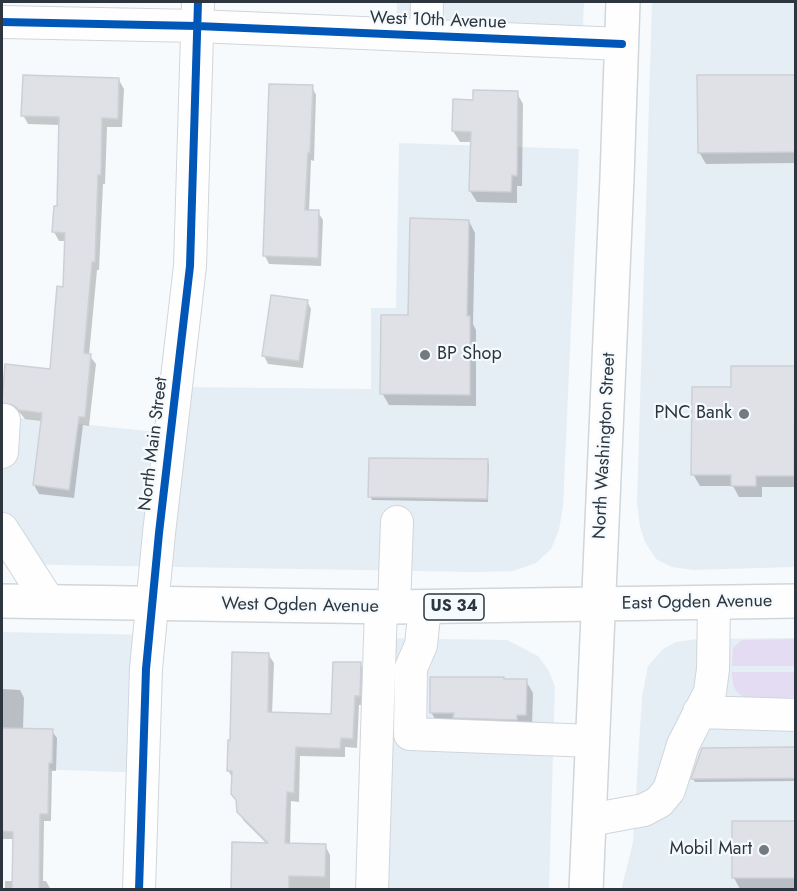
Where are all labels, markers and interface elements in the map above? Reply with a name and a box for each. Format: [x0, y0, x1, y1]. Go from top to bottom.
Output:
street label: West 10th Avenue [369, 8, 507, 34]
place label: BP Shop [437, 344, 502, 366]
marker: BP Shop [418, 348, 432, 362]
street label: North Washington Street [589, 352, 621, 540]
street label: North Main Street [135, 376, 173, 512]
place label: PNC Bank [654, 403, 732, 425]
marker: PNC Bank [737, 407, 751, 421]
street label: East Ogden Avenue [622, 591, 772, 615]
street label: West Ogden Avenue [221, 594, 379, 618]
road number: US 34 [424, 594, 484, 620]
place label: Mobil Mart [669, 839, 752, 861]
marker: Mobil Mart [757, 843, 771, 857]

